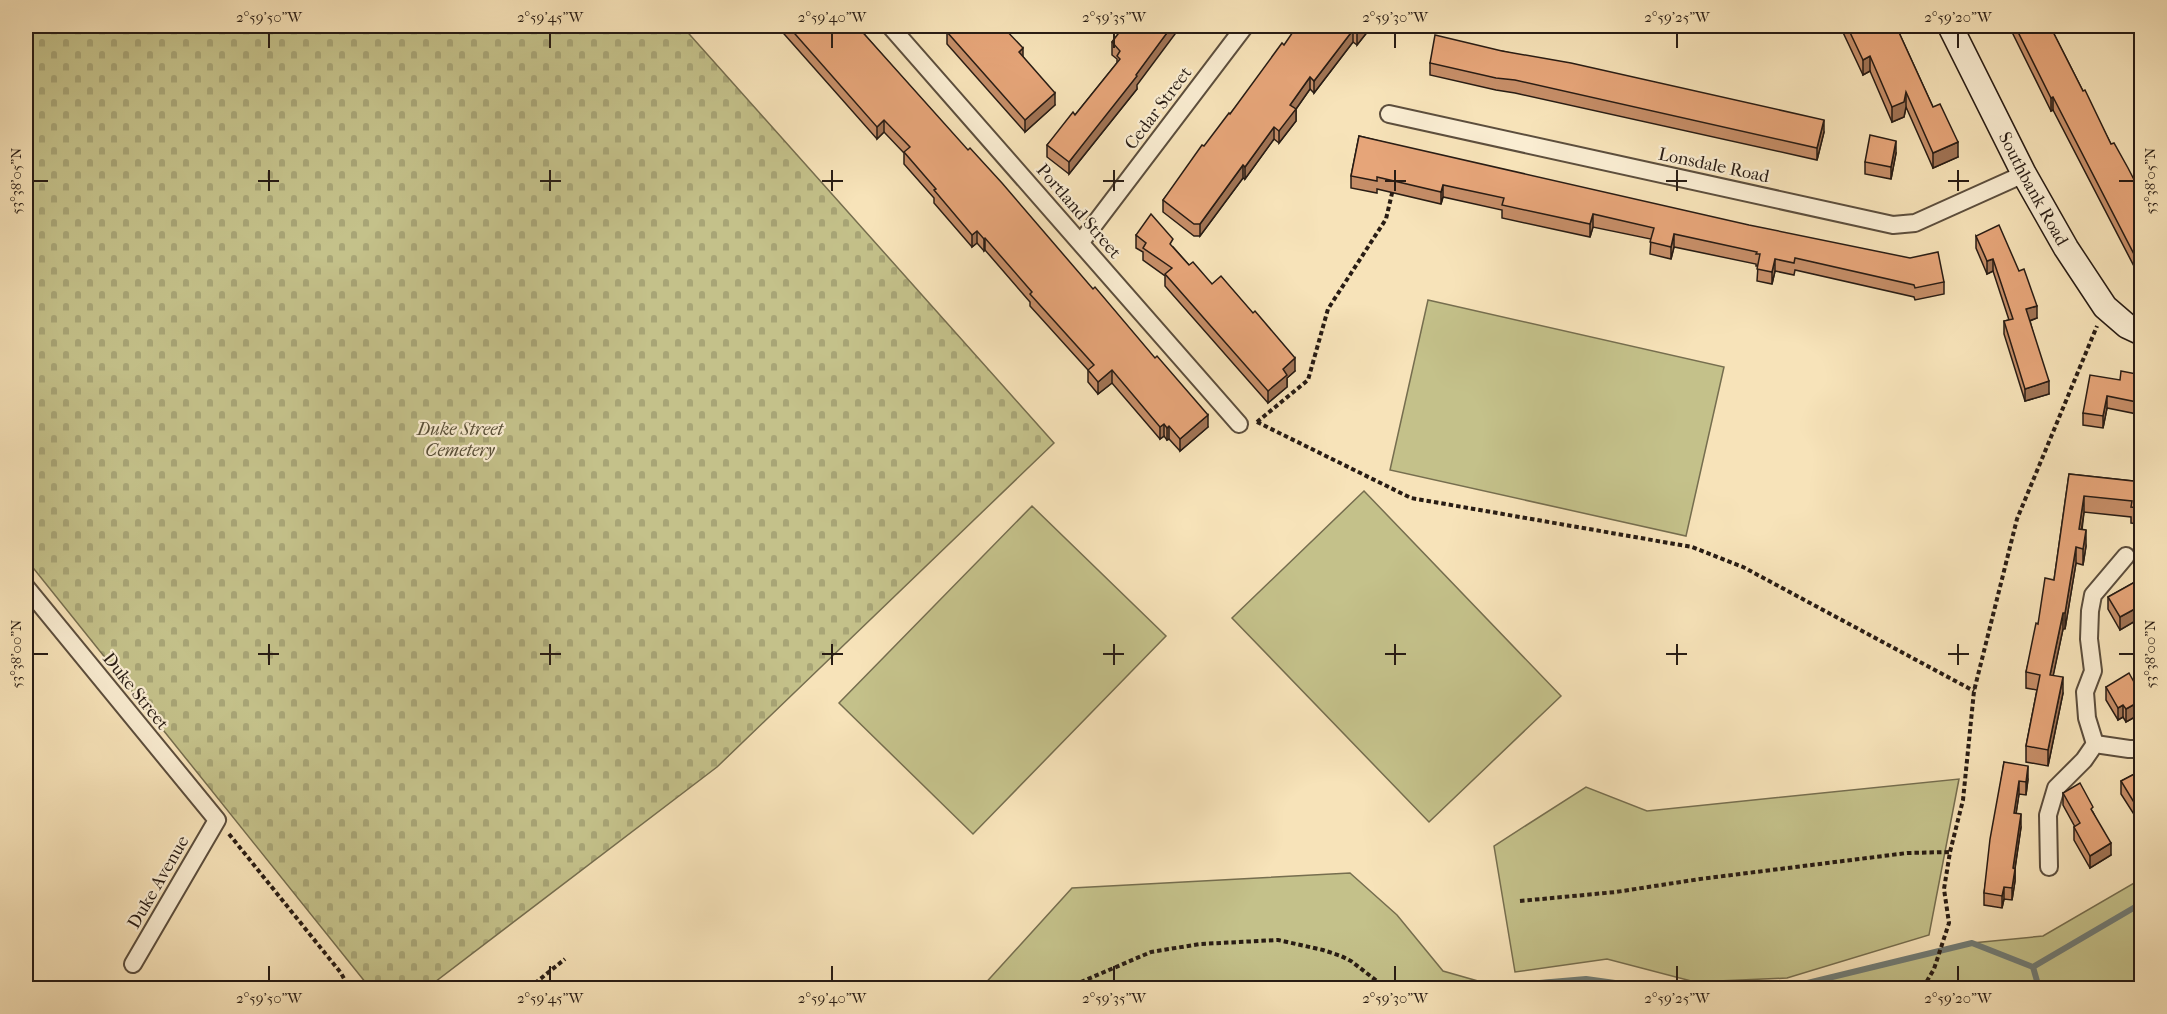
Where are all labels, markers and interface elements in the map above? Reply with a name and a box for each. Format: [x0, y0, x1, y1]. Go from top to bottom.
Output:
text: 2°59'50"W [236, 8, 303, 26]
text: 2°59'45"W [517, 8, 584, 26]
text: 2°59'40"W [798, 8, 867, 26]
text: 2°59'35"W [1082, 8, 1147, 26]
text: 2°59'30"W [1362, 8, 1429, 26]
text: 2°59'25"W [1644, 8, 1711, 26]
text: 2°59'20"W [1924, 8, 1993, 26]
street label: Cedar Street [1120, 62, 1197, 154]
street label: Southbank Road [1994, 129, 2073, 250]
street label: Lonsdale Road [1657, 143, 1771, 188]
text: 53°38'05"N [7, 147, 25, 214]
text: 53°38'05"N [2141, 147, 2159, 214]
street label: Portland Street [1032, 160, 1126, 263]
park label: Duke Street Cemetery [416, 419, 505, 461]
text: 53°38'00"N [7, 619, 25, 688]
text: 53°38'00"N [2141, 619, 2159, 688]
street label: Duke Street [98, 648, 173, 735]
street label: Duke Avenue [123, 832, 194, 932]
text: 2°59'50"W [236, 989, 303, 1007]
text: 2°59'45"W [517, 989, 584, 1007]
text: 2°59'40"W [798, 989, 867, 1007]
text: 2°59'35"W [1082, 989, 1147, 1007]
text: 2°59'30"W [1362, 989, 1429, 1007]
text: 2°59'25"W [1644, 989, 1711, 1007]
text: 2°59'20"W [1924, 989, 1993, 1007]

